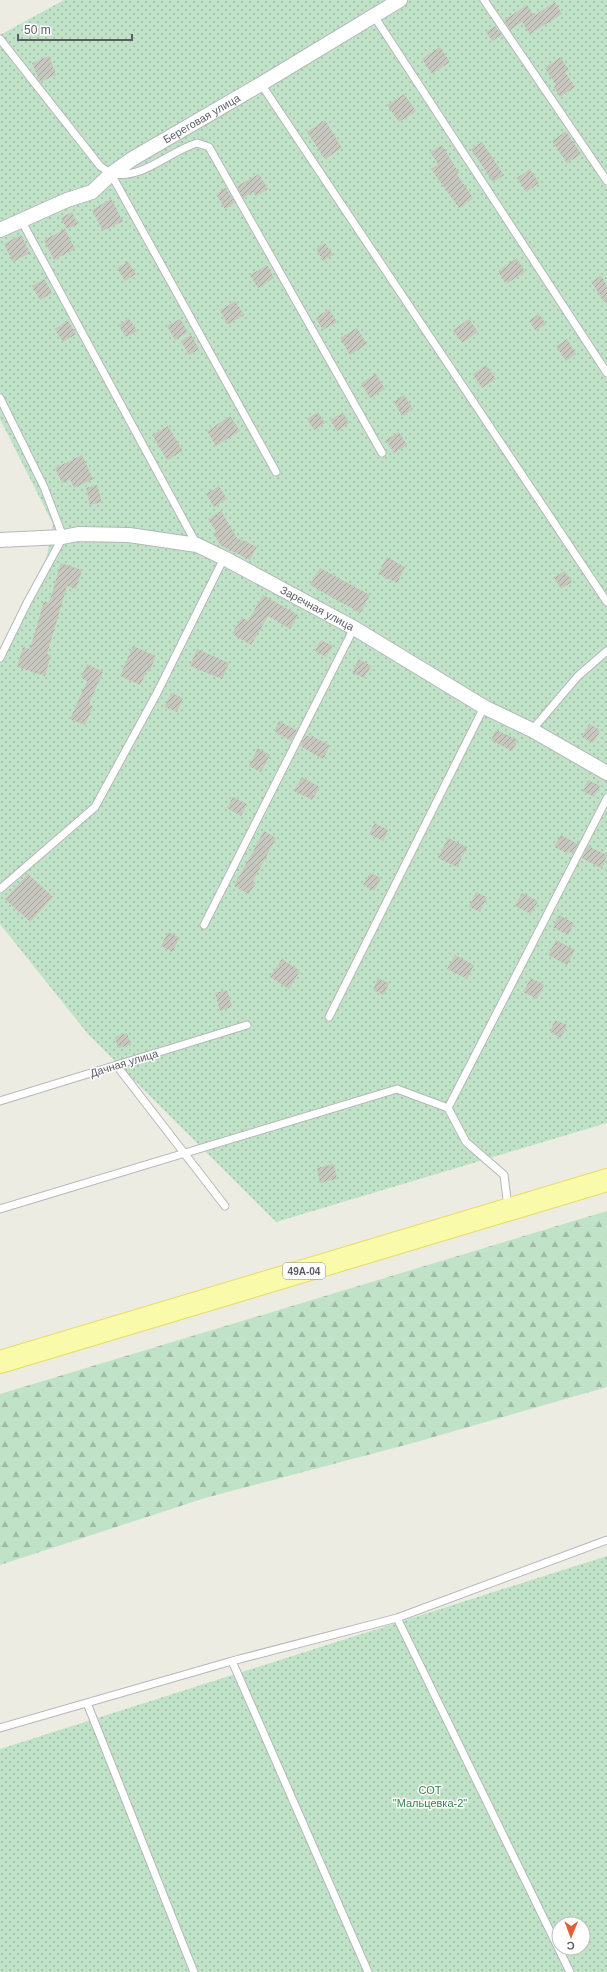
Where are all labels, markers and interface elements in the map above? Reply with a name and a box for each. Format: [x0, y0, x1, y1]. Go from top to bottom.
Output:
scale bar [18, 16, 132, 42]
text: 50 m [24, 23, 51, 37]
street label: Береговая улица [161, 91, 243, 146]
street label: Заречная улица [278, 584, 357, 633]
street label: Дачная улица [89, 1047, 160, 1079]
road number: 49А-04 [283, 1263, 325, 1279]
park label: СОТ "Мальцевка-2" [393, 1784, 467, 1809]
north arrow [551, 1916, 591, 1956]
text: С [567, 1940, 575, 1952]

